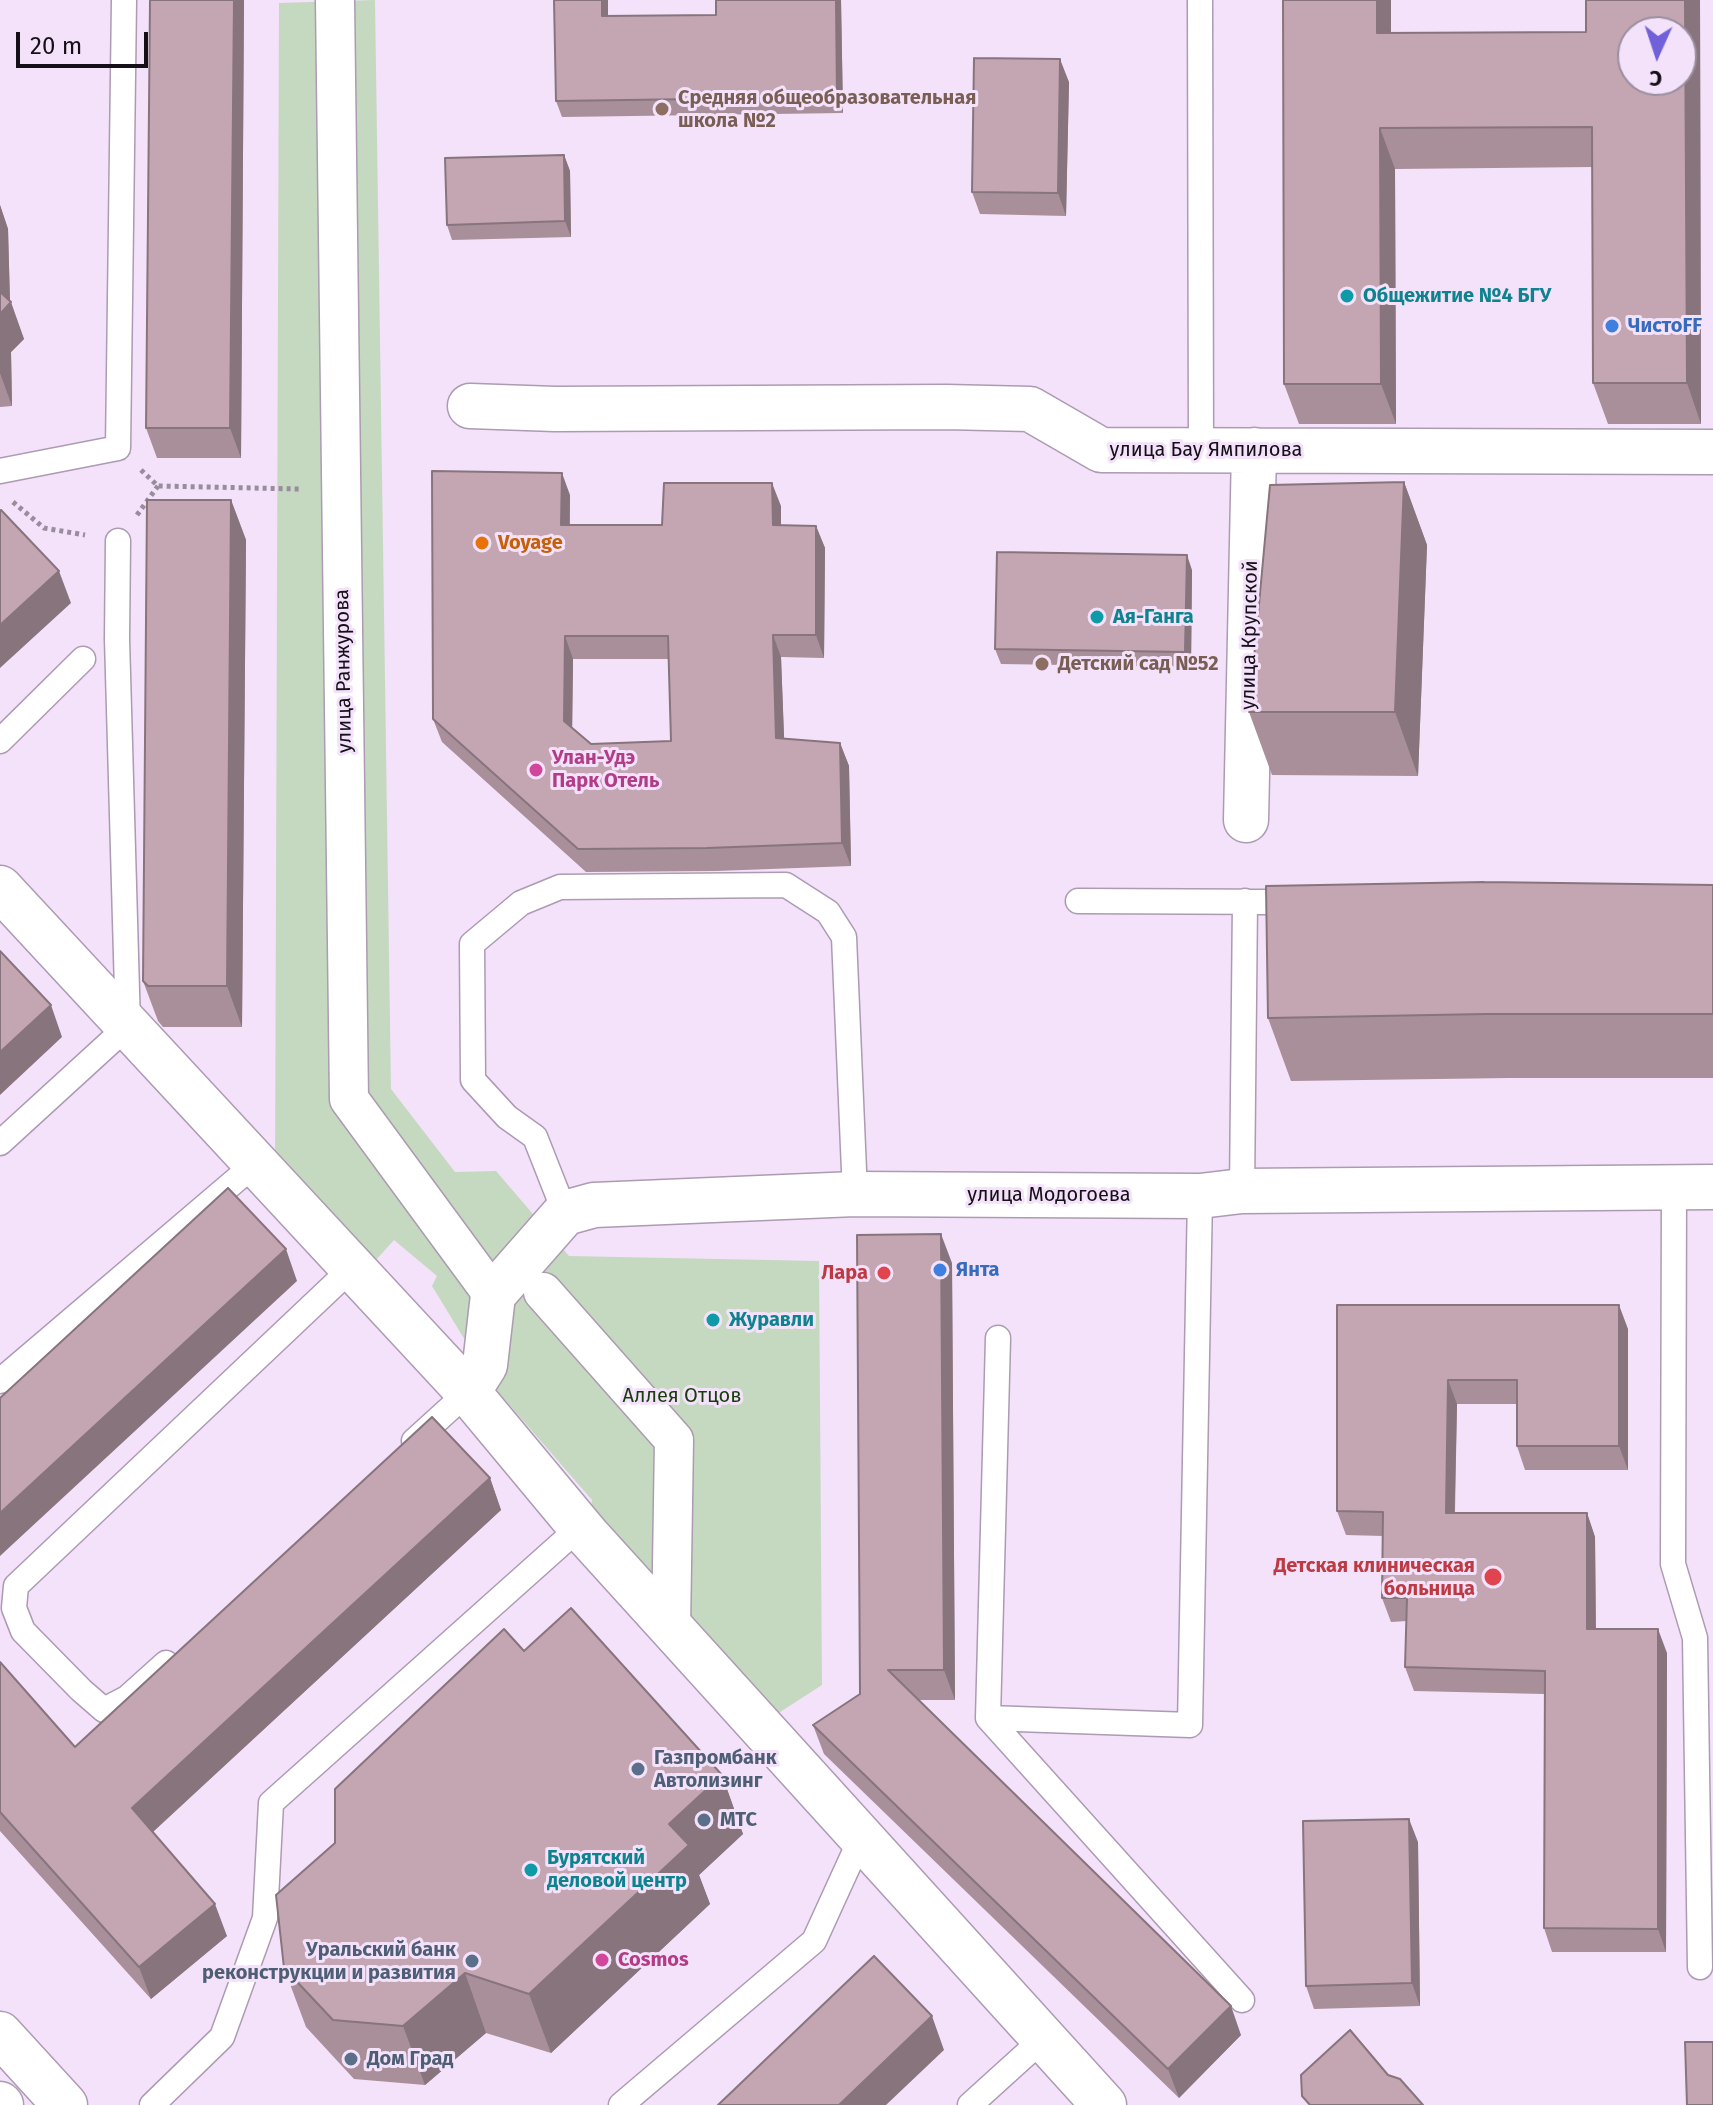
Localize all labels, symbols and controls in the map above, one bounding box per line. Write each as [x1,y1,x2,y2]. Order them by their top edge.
scale bar [20,16,152,66]
north arrow [1617,16,1697,96]
text: 20 m [30,32,82,60]
text: С [1649,65,1663,92]
place label: Средняя общеобразовательная школа №2 [678,86,976,133]
marker: Средняя общеобразовательная школа №2 [653,100,671,118]
place label: Общежитие №4 БГУ [1363,284,1551,308]
marker: Общежитие №4 БГУ [1338,287,1356,305]
place label: ЧистоFF [1628,314,1702,338]
marker: ЧистоFF [1603,317,1621,335]
street label: улица Бау Ямпилова [1110,438,1302,462]
place label: Voyage [498,531,563,555]
marker: Voyage [473,534,491,552]
street label: улица Крупской [1237,560,1263,710]
street label: улица Ранжурова [331,589,357,753]
place label: Ая-Ганга [1113,605,1194,629]
marker: Ая-Ганга [1088,608,1106,626]
place label: Детский сад №52 [1058,652,1219,676]
marker: Детский сад №52 [1033,655,1051,673]
place label: Улан-Удэ Парк Отель [552,746,659,793]
marker: Улан-Удэ Парк Отель [527,761,545,779]
street label: улица Модогоева [967,1183,1131,1207]
place label: Янта [956,1258,999,1282]
place label: Лара [821,1261,868,1285]
marker: Янта [931,1261,949,1279]
marker: Лара [875,1264,893,1282]
place label: Журавли [729,1308,814,1332]
marker: Журавли [704,1311,722,1329]
park label: Аллея Отцов [623,1384,741,1408]
place label: Детская клиническая больница [1274,1554,1475,1601]
marker: Детская клиническая больница [1482,1566,1504,1588]
place label: Газпромбанк Автолизинг [654,1746,777,1793]
marker: Газпромбанк Автолизинг [629,1760,647,1778]
place label: МТС [720,1808,757,1832]
marker: МТС [695,1811,713,1829]
place label: Бурятский деловой центр [547,1846,687,1893]
marker: Бурятский деловой центр [522,1861,540,1879]
place label: Уральский банк реконструкции и развития [202,1938,456,1985]
place label: Cosmos [618,1948,689,1972]
marker: Cosmos [593,1951,611,1969]
marker: Уральский банк реконструкции и развития [463,1952,481,1970]
place label: Дом Град [367,2047,453,2071]
marker: Дом Град [342,2050,360,2068]

